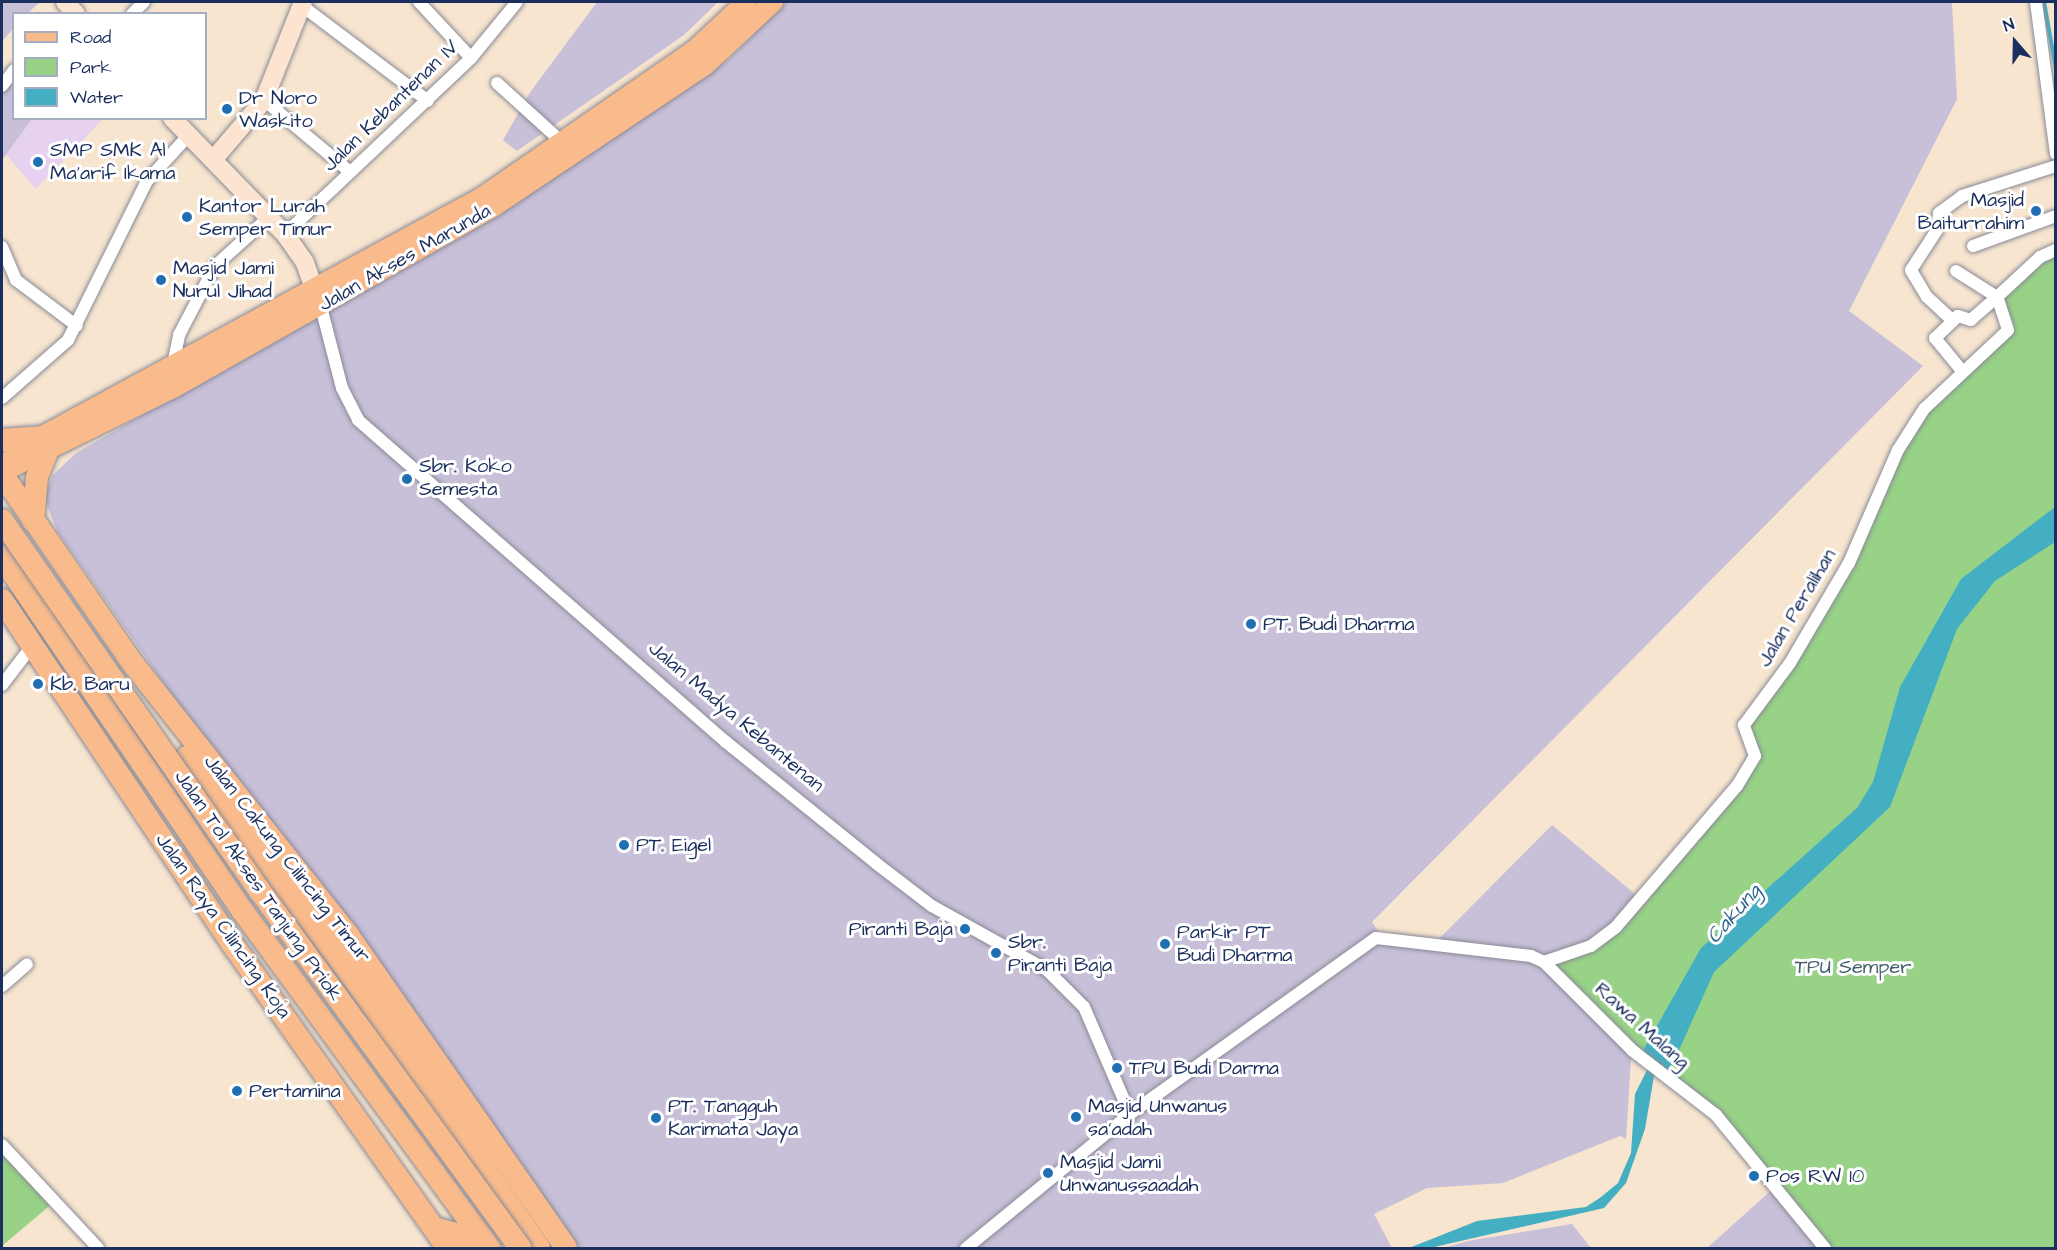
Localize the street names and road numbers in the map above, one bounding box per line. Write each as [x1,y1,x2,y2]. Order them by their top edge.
street label: Jalan Kebantenan IV [318,35,464,177]
street label: Jalan Akses Marunda [315,199,495,317]
street label: Jalan Peralihan [1752,545,1842,671]
street label: Jalan Madya Kebantenan [643,637,829,797]
street label: Jalan Cakung Cilincing Timur [198,750,376,968]
street label: Jalan Tol Akses Tanjung Priok [169,766,347,1006]
street label: Jalan Raya Cilincing Koja [150,829,296,1023]
street label: Rawa Malang [1590,977,1694,1075]

